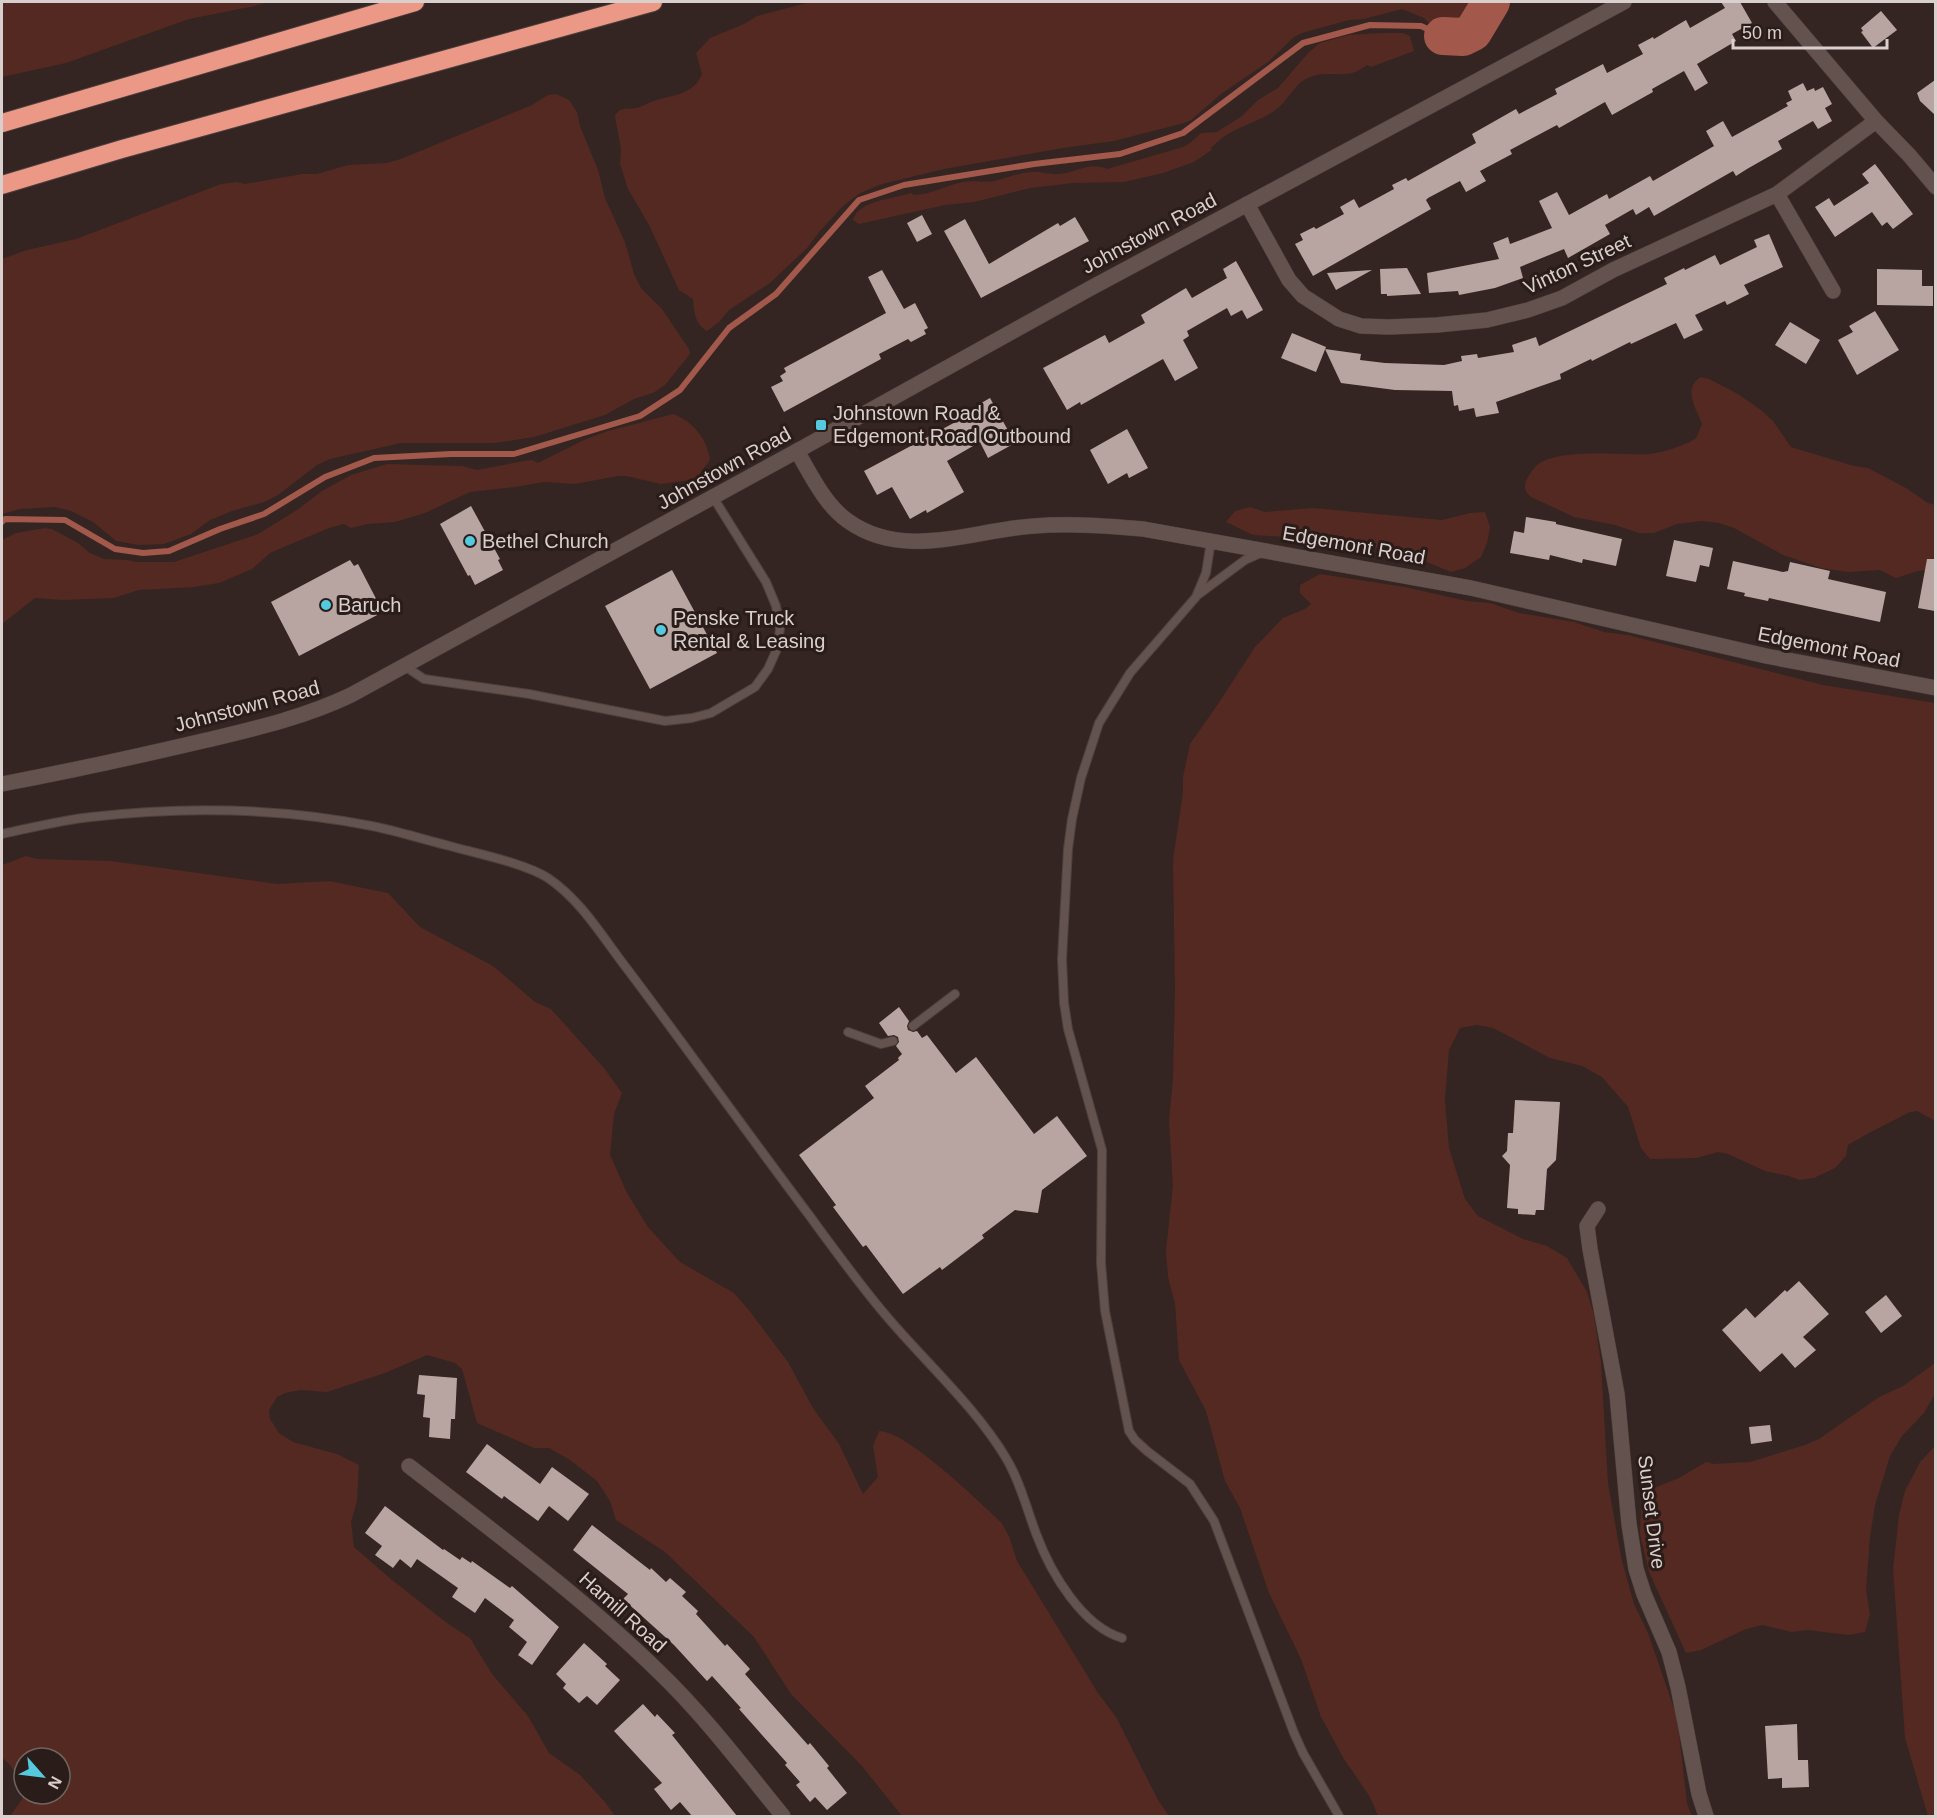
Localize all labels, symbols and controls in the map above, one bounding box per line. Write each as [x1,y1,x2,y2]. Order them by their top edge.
scale bar [1733,12,1888,50]
text: 50 m [1742,23,1782,43]
street label: Johnstown Road [1078,188,1220,278]
street label: Vinton Street [1520,229,1634,298]
place label: Johnstown Road & Edgemont Road Outbound [833,402,1071,447]
marker: Johnstown Road & Edgemont Road Outbound [814,418,828,432]
street label: Johnstown Road [654,422,794,514]
street label: Edgemont Road [1281,522,1427,568]
place label: Bethel Church [482,530,609,552]
marker: Bethel Church [463,534,477,548]
place label: Baruch [338,594,401,616]
marker: Baruch [319,598,333,612]
place label: Penske Truck Rental & Leasing [673,607,825,652]
street label: Edgemont Road [1756,622,1902,672]
marker: Penske Truck Rental & Leasing [654,623,668,637]
street label: Johnstown Road [172,676,322,736]
street label: Sunset Drive [1634,1454,1670,1570]
street label: Hamill Road [575,1567,671,1657]
north arrow [12,1746,72,1806]
text: N [45,1774,65,1792]

